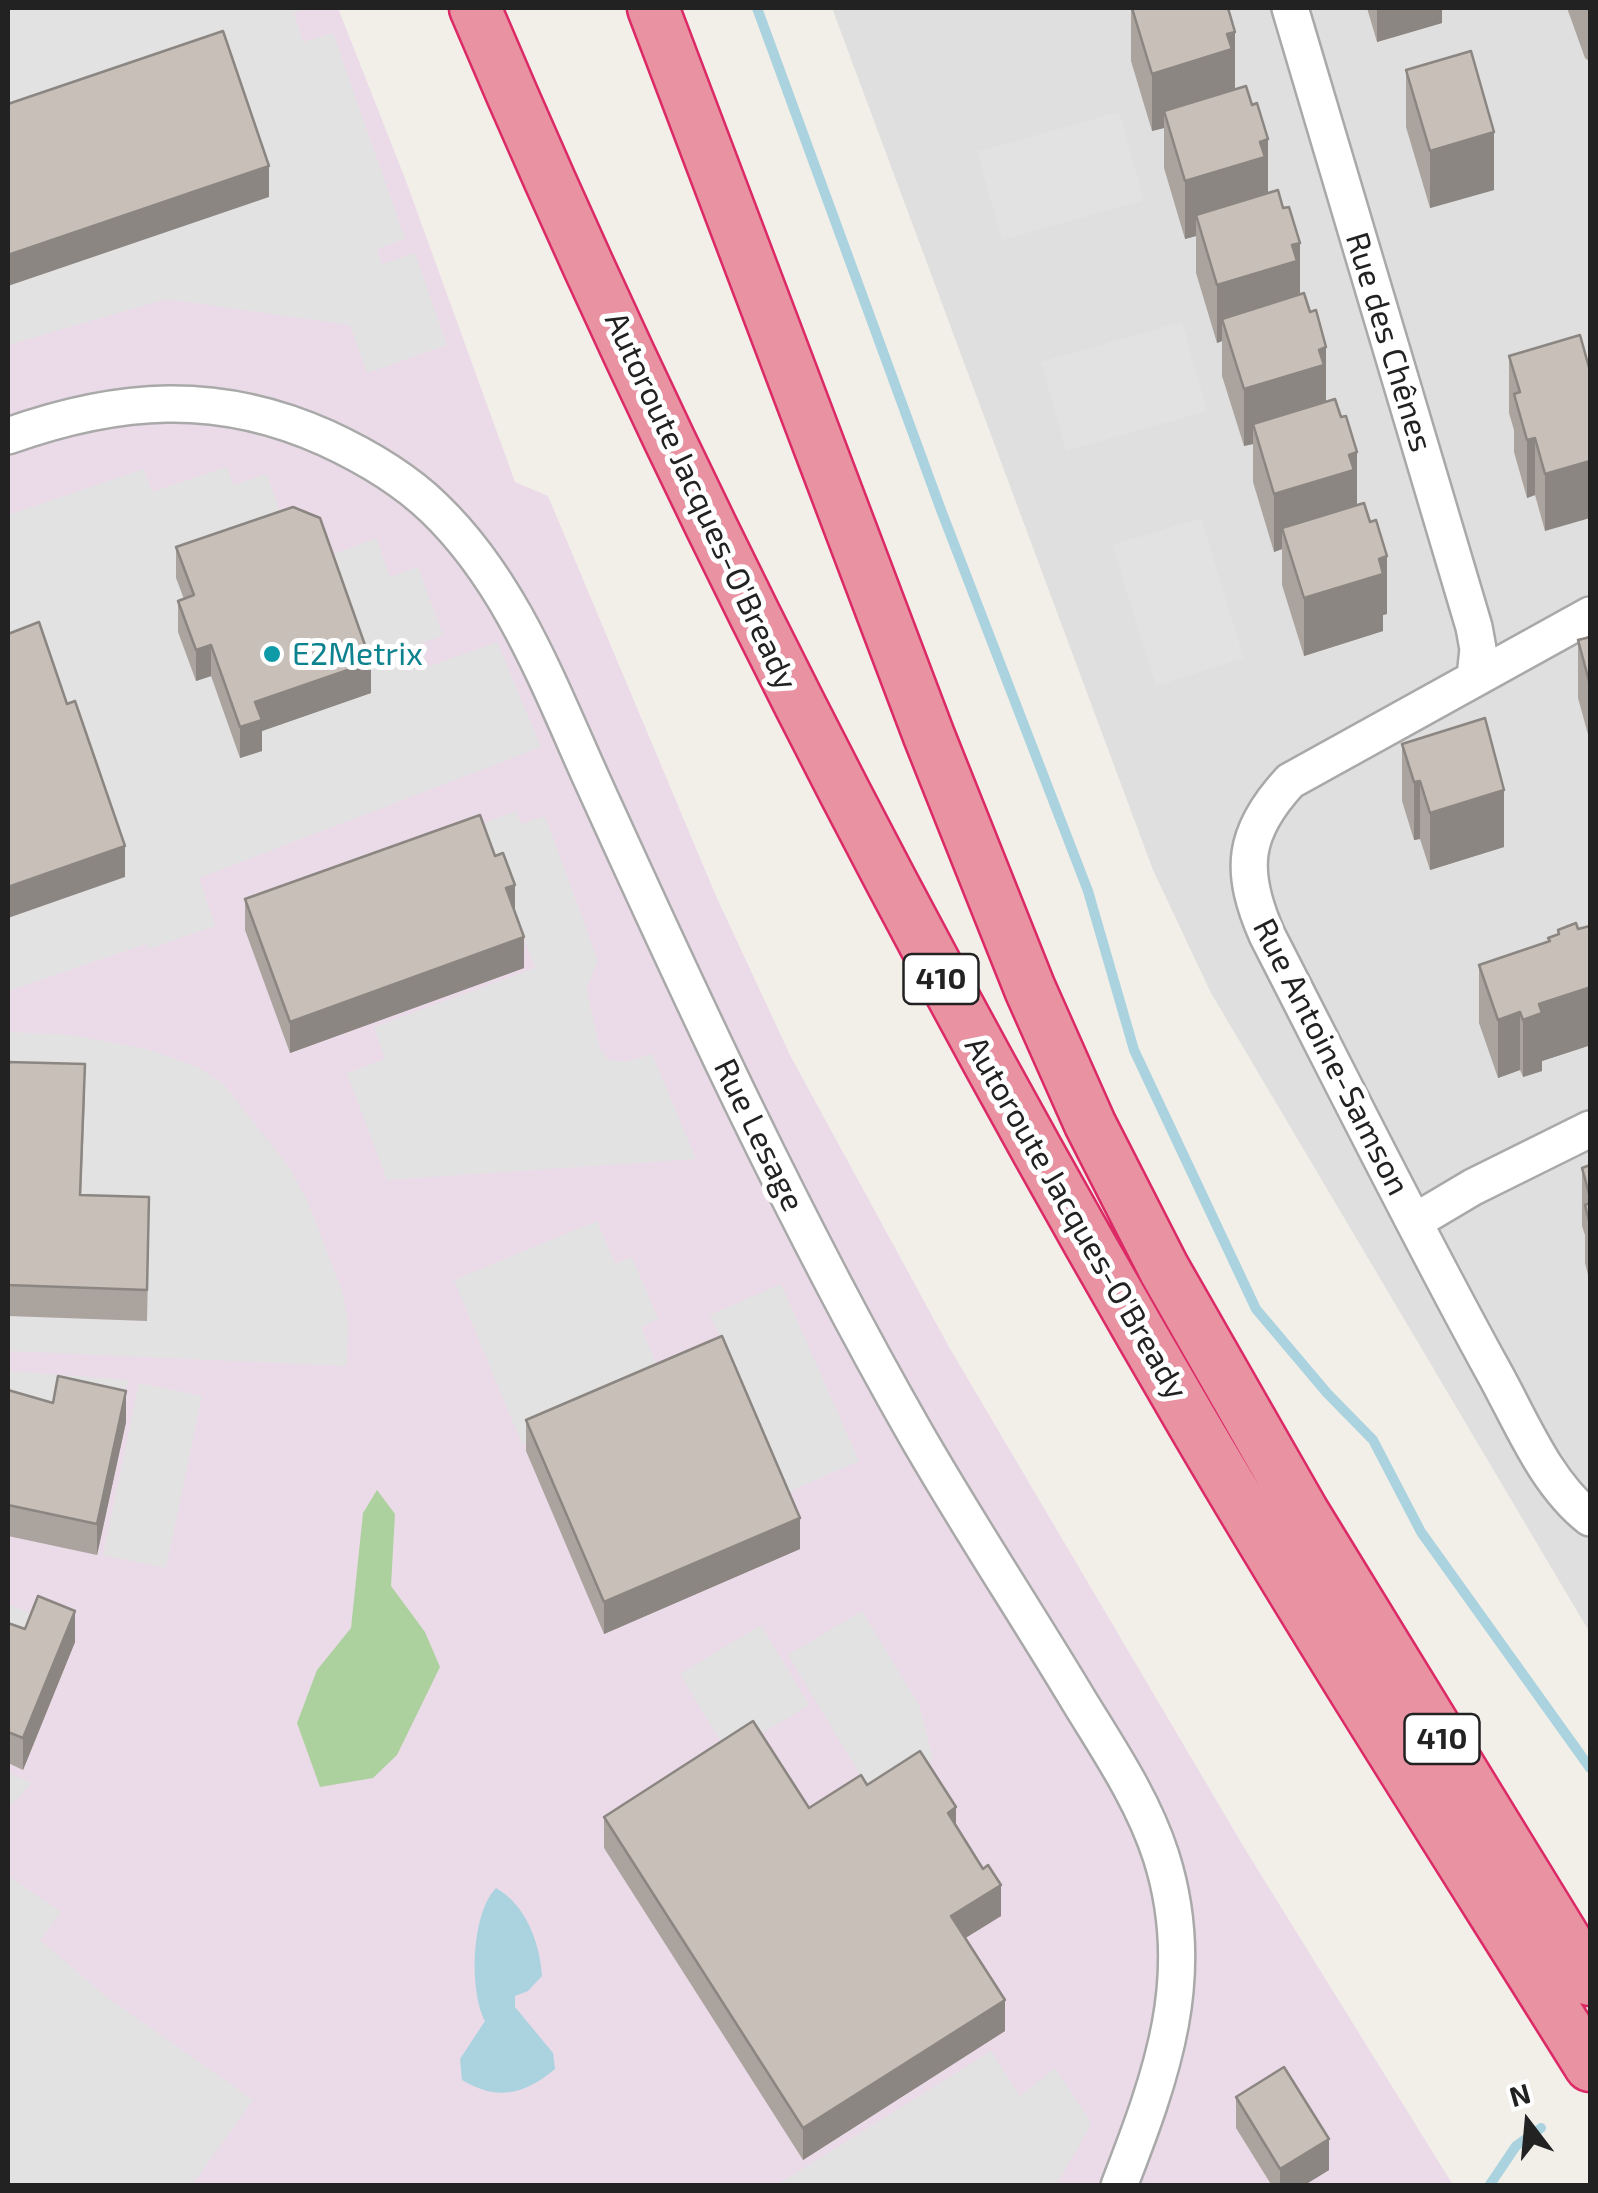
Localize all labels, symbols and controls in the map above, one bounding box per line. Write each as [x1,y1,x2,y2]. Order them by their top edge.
street label: Rue des Chênes [1337,228,1441,456]
street label: Autoroute Jacques-O'Bready [596,306,806,696]
place label: E2Metrix [292,635,423,673]
marker: E2Metrix [261,643,283,665]
street label: Rue Antoine-Samson [1245,912,1417,1202]
road number: 410 [904,954,978,1004]
street label: Autoroute Jacques-O'Bready [956,1030,1196,1406]
street label: Rue Lesage [706,1053,812,1217]
road number: 410 [1404,1714,1480,1764]
north arrow [1478,2073,1578,2173]
text: N [1505,2075,1534,2113]

